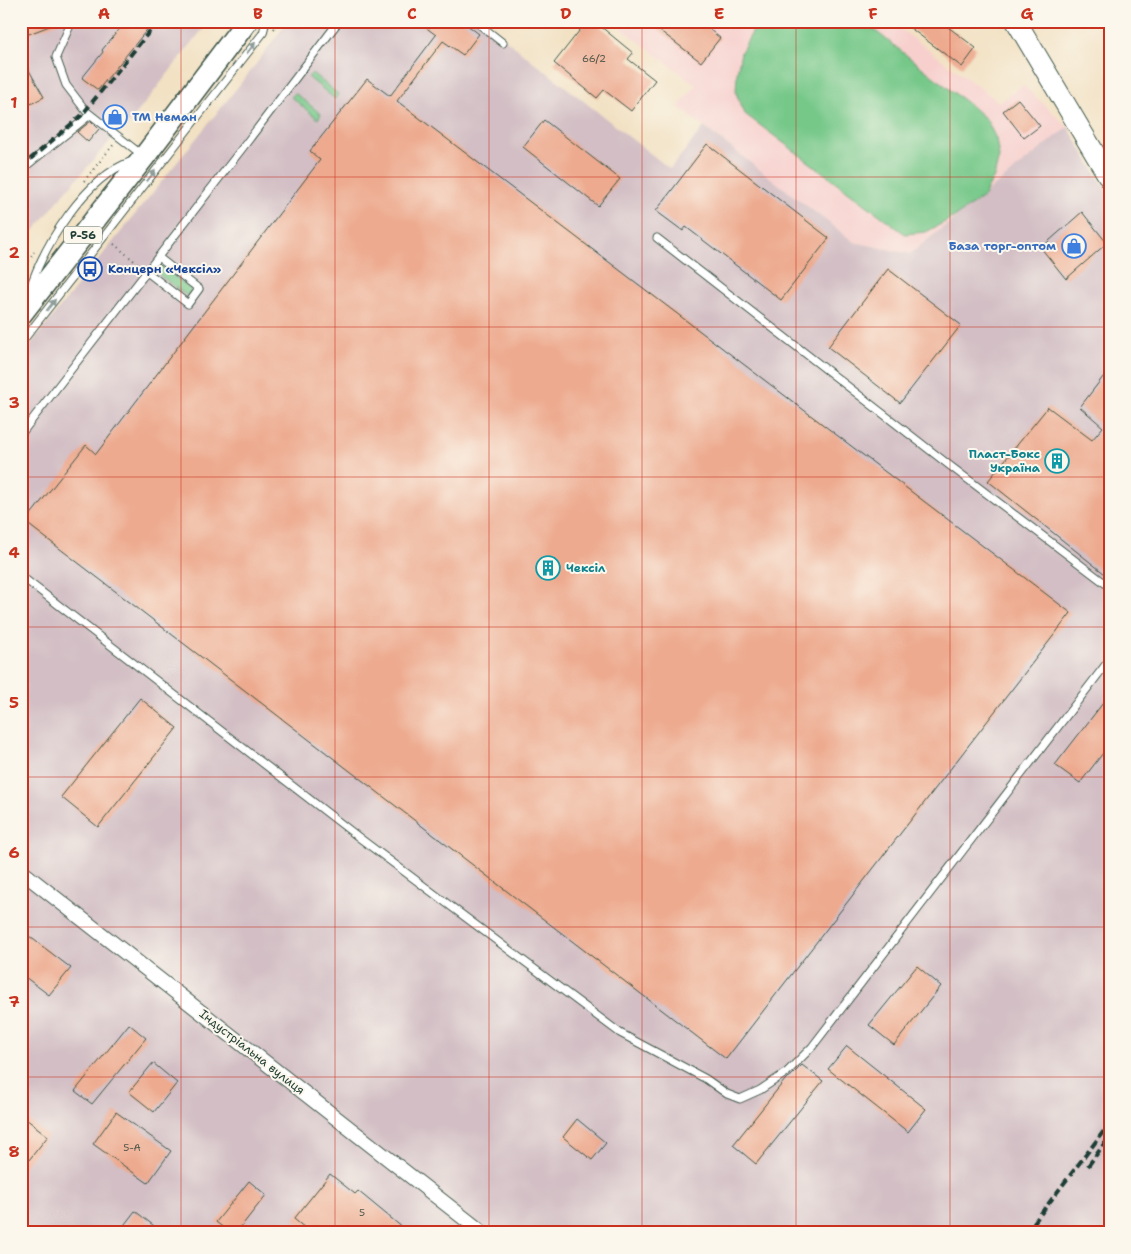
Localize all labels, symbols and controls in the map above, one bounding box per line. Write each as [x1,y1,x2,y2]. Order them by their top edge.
text: A [98,3,110,24]
text: B [253,3,263,24]
text: C [407,3,417,24]
text: D [560,3,572,24]
text: E [714,3,724,24]
text: F [868,3,878,24]
text: G [1021,3,1034,24]
one-way arrow [246,42,257,55]
house number: 66/2 [582,52,606,65]
text: 1 [10,92,18,113]
shop icon: ТМ Неман [102,104,128,130]
place label: ТМ Неман [132,109,197,125]
one-way arrow [146,170,157,183]
road number: Р-56 [64,226,102,244]
shop icon: База торг-оптом [1061,233,1087,259]
place label: База торг-оптом [948,238,1056,254]
text: 2 [8,242,20,263]
bus stop icon: Концерн «Чексіл» [77,256,103,282]
place label: Концерн «Чексіл» [108,261,221,277]
one-way arrow [46,298,57,311]
text: 3 [8,392,20,413]
place label: Пласт-Бокс Україна [969,446,1041,476]
building icon: Пласт-Бокс Україна [1044,448,1070,474]
text: 4 [8,542,20,563]
building icon: Чексіл [535,555,561,581]
place label: Чексіл [566,560,606,576]
text: 5 [9,692,19,713]
text: 6 [8,842,20,863]
text: 7 [8,991,20,1012]
street label: Індустріальна вулиця [196,1006,308,1098]
text: 8 [8,1141,20,1162]
house number: 5-А [123,1141,141,1154]
house number: 5 [359,1206,365,1219]

